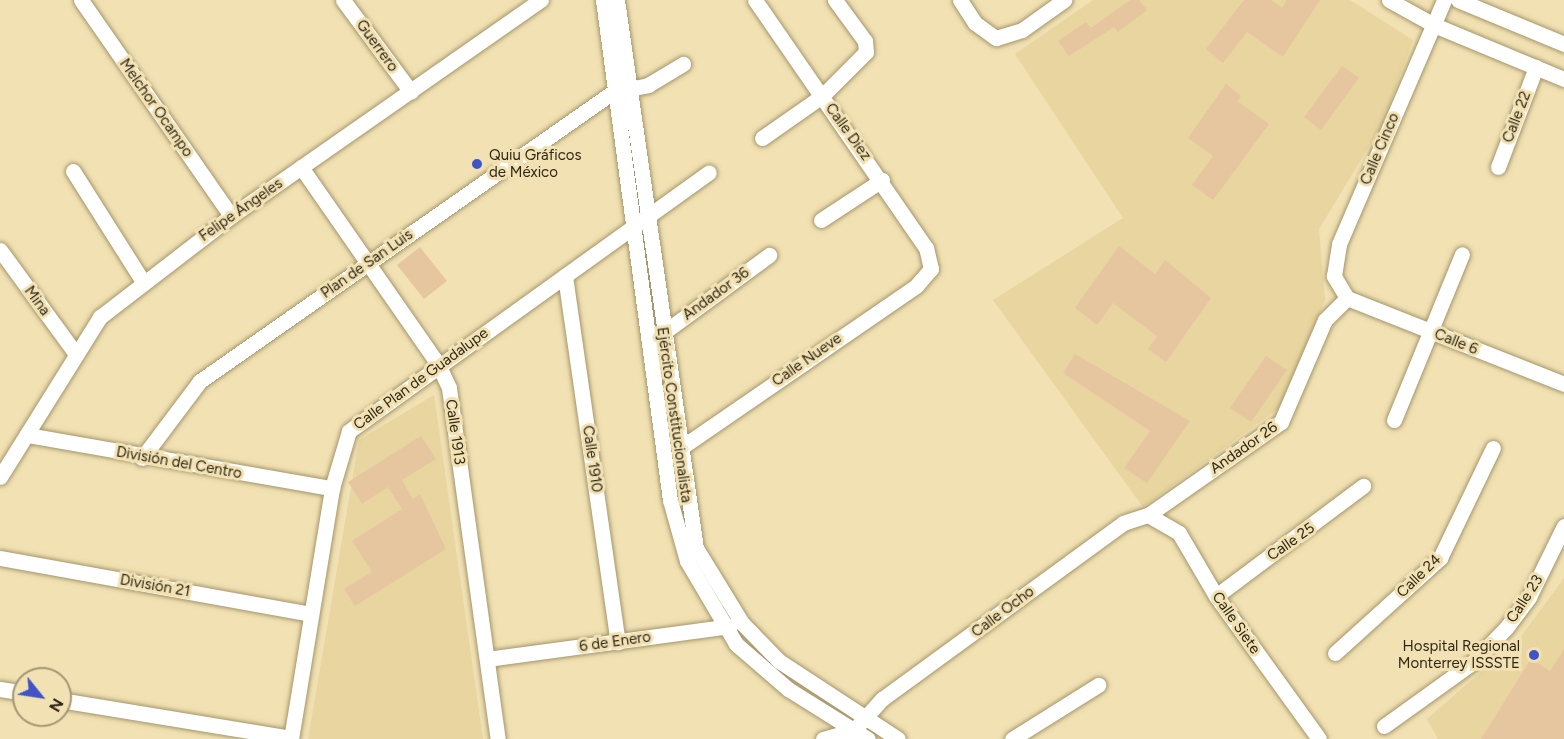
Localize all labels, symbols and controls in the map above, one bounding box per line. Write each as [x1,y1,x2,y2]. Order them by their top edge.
street label: Guerrero [352,16,402,76]
street label: Melchor Ocampo [115,55,197,161]
street label: Calle 22 [1499,89,1535,145]
street label: Calle Diez [821,100,875,164]
street label: Calle Cinco [1357,110,1403,188]
place label: Quiu Gráficos de México [489,146,582,181]
marker: Quiu Gráficos de México [470,157,484,171]
street label: Felipe Ángeles [196,175,286,245]
street label: Plan de San Luis [318,226,416,302]
street label: Andador 36 [679,264,753,324]
street label: Mina [20,283,54,319]
street label: Calle Plan de Guadalupe [350,324,492,434]
street label: Calle 6 [1432,325,1480,359]
street label: Ejército Constitucionalista [653,326,695,504]
street label: Calle Nueve [769,329,845,391]
street label: Calle 1913 [441,398,469,466]
street label: Andador 26 [1207,418,1281,478]
street label: Calle 1910 [578,424,606,494]
street label: División del Centro [115,443,243,483]
street label: Calle 25 [1264,519,1318,565]
street label: Calle 24 [1393,551,1445,601]
street label: División 21 [119,571,191,601]
street label: Calle 23 [1503,572,1547,626]
street label: Calle Ocho [968,583,1038,641]
street label: Calle Siete [1208,588,1264,658]
street label: 6 de Enero [578,628,652,656]
place label: Hospital Regional Monterrey ISSSTE [1398,637,1520,672]
marker: Hospital Regional Monterrey ISSSTE [1525,646,1543,664]
north arrow [12,667,72,727]
text: N [45,695,68,715]

